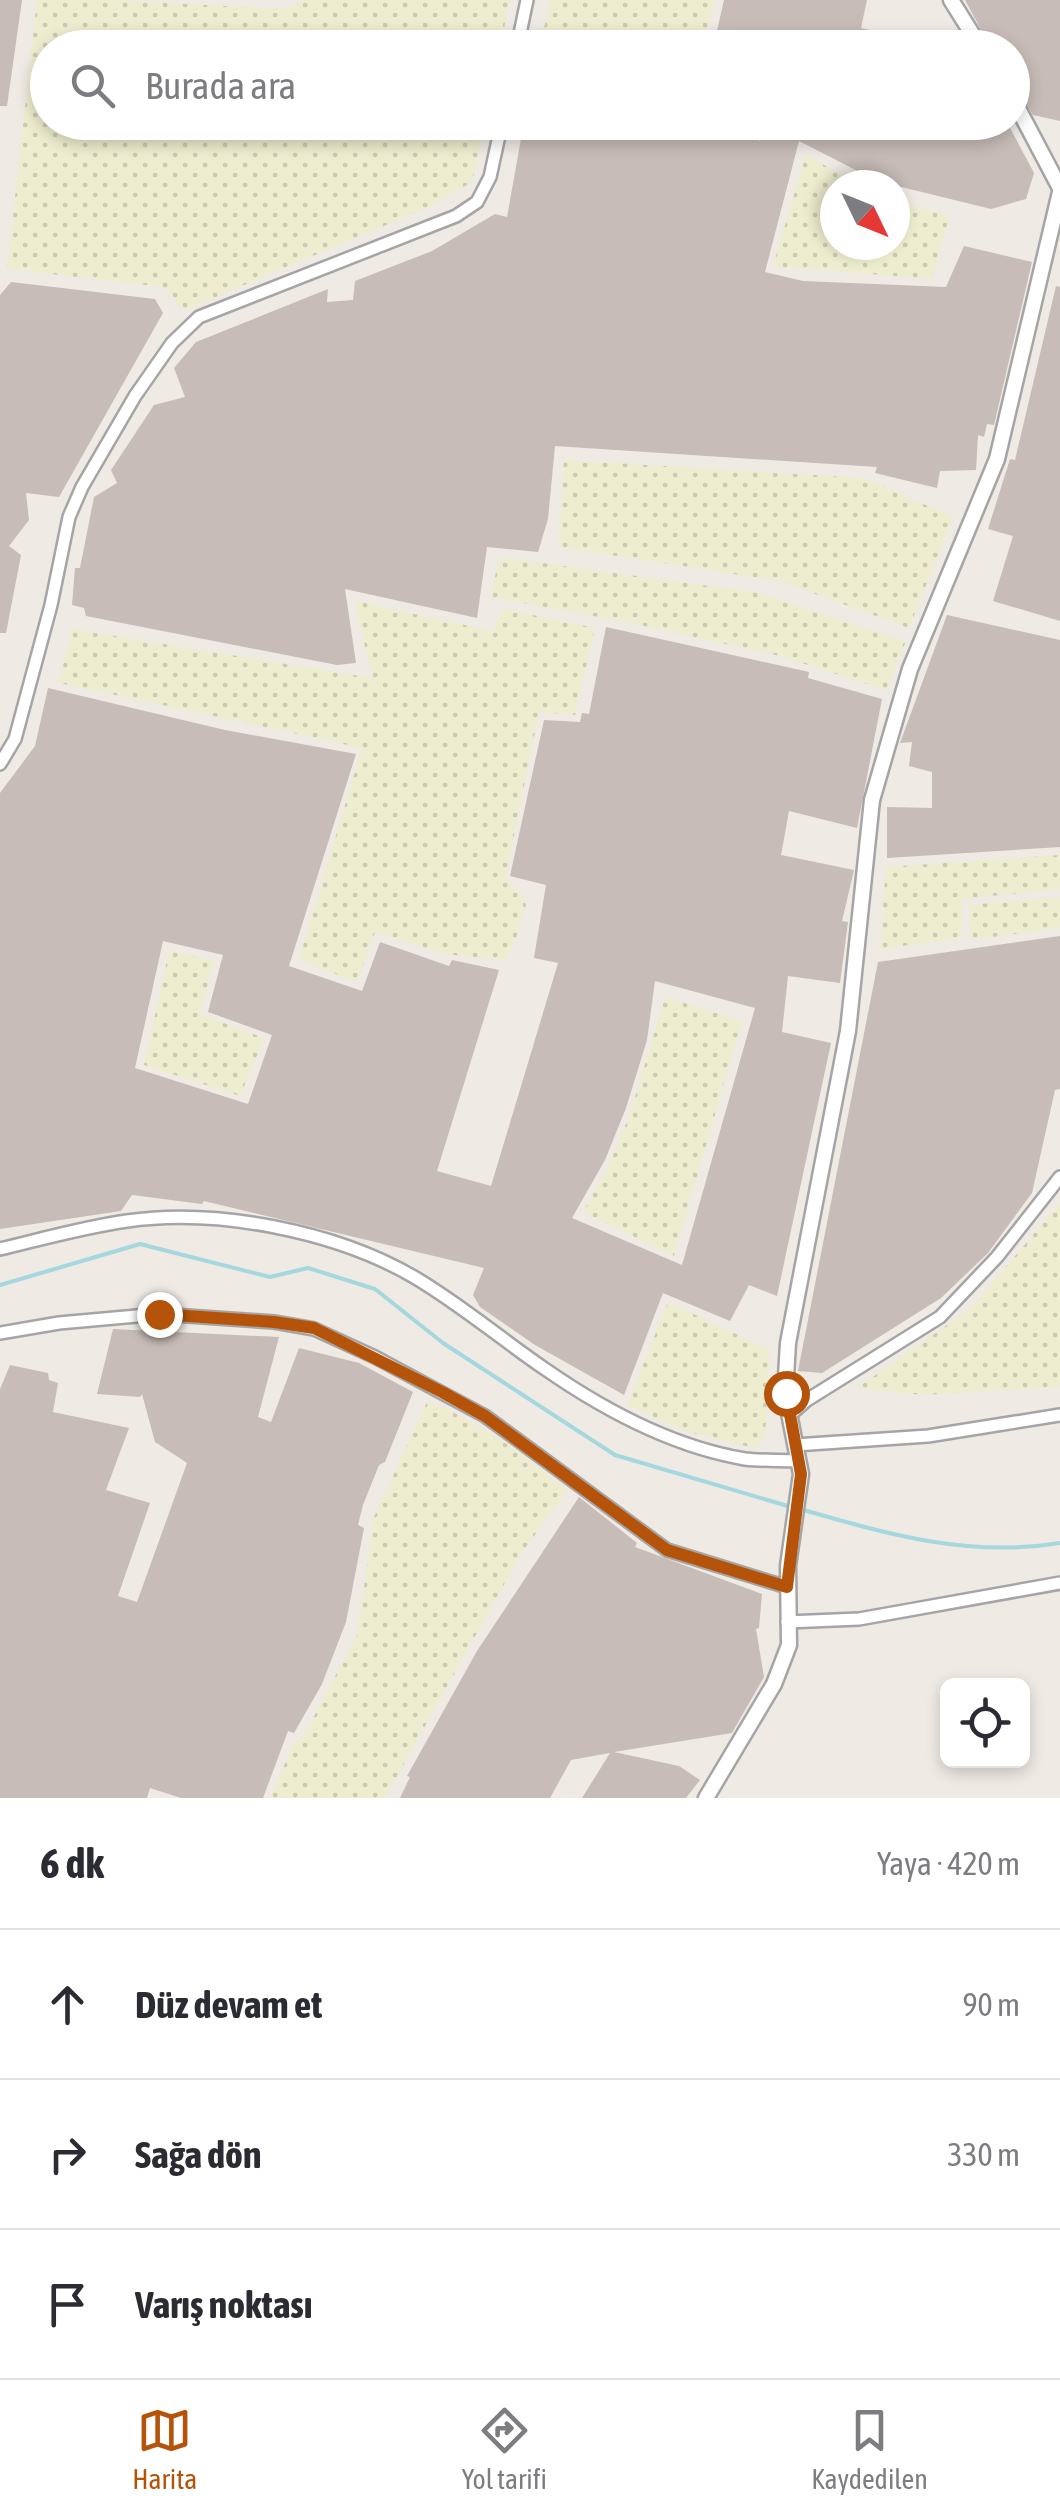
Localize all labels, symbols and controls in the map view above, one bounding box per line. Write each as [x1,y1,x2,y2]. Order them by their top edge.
search box [30,30,1030,140]
icon: search [65,58,120,113]
text: Burada ara [145,64,296,107]
north arrow [820,170,910,260]
route end [137,1292,183,1338]
route start [764,1371,810,1417]
map controls [940,1678,1030,1768]
button: locate [940,1678,1030,1768]
text: 6 dk [40,1839,104,1887]
text: Yaya · 420 m [877,1845,1020,1882]
icon: ahead [40,1977,95,2032]
text: Düz devam et [135,1983,322,2026]
text: 90 m [962,1986,1020,2023]
icon: right [40,2127,95,2182]
text: Sağa dön [135,2133,261,2176]
text: 330 m [947,2136,1020,2173]
icon: arrive [40,2277,95,2332]
text: Varış noktası [135,2283,313,2326]
tab: Harita [132,2403,197,2495]
tab: Yol tarifi [462,2403,547,2495]
tab: Kaydedilen [811,2403,928,2495]

